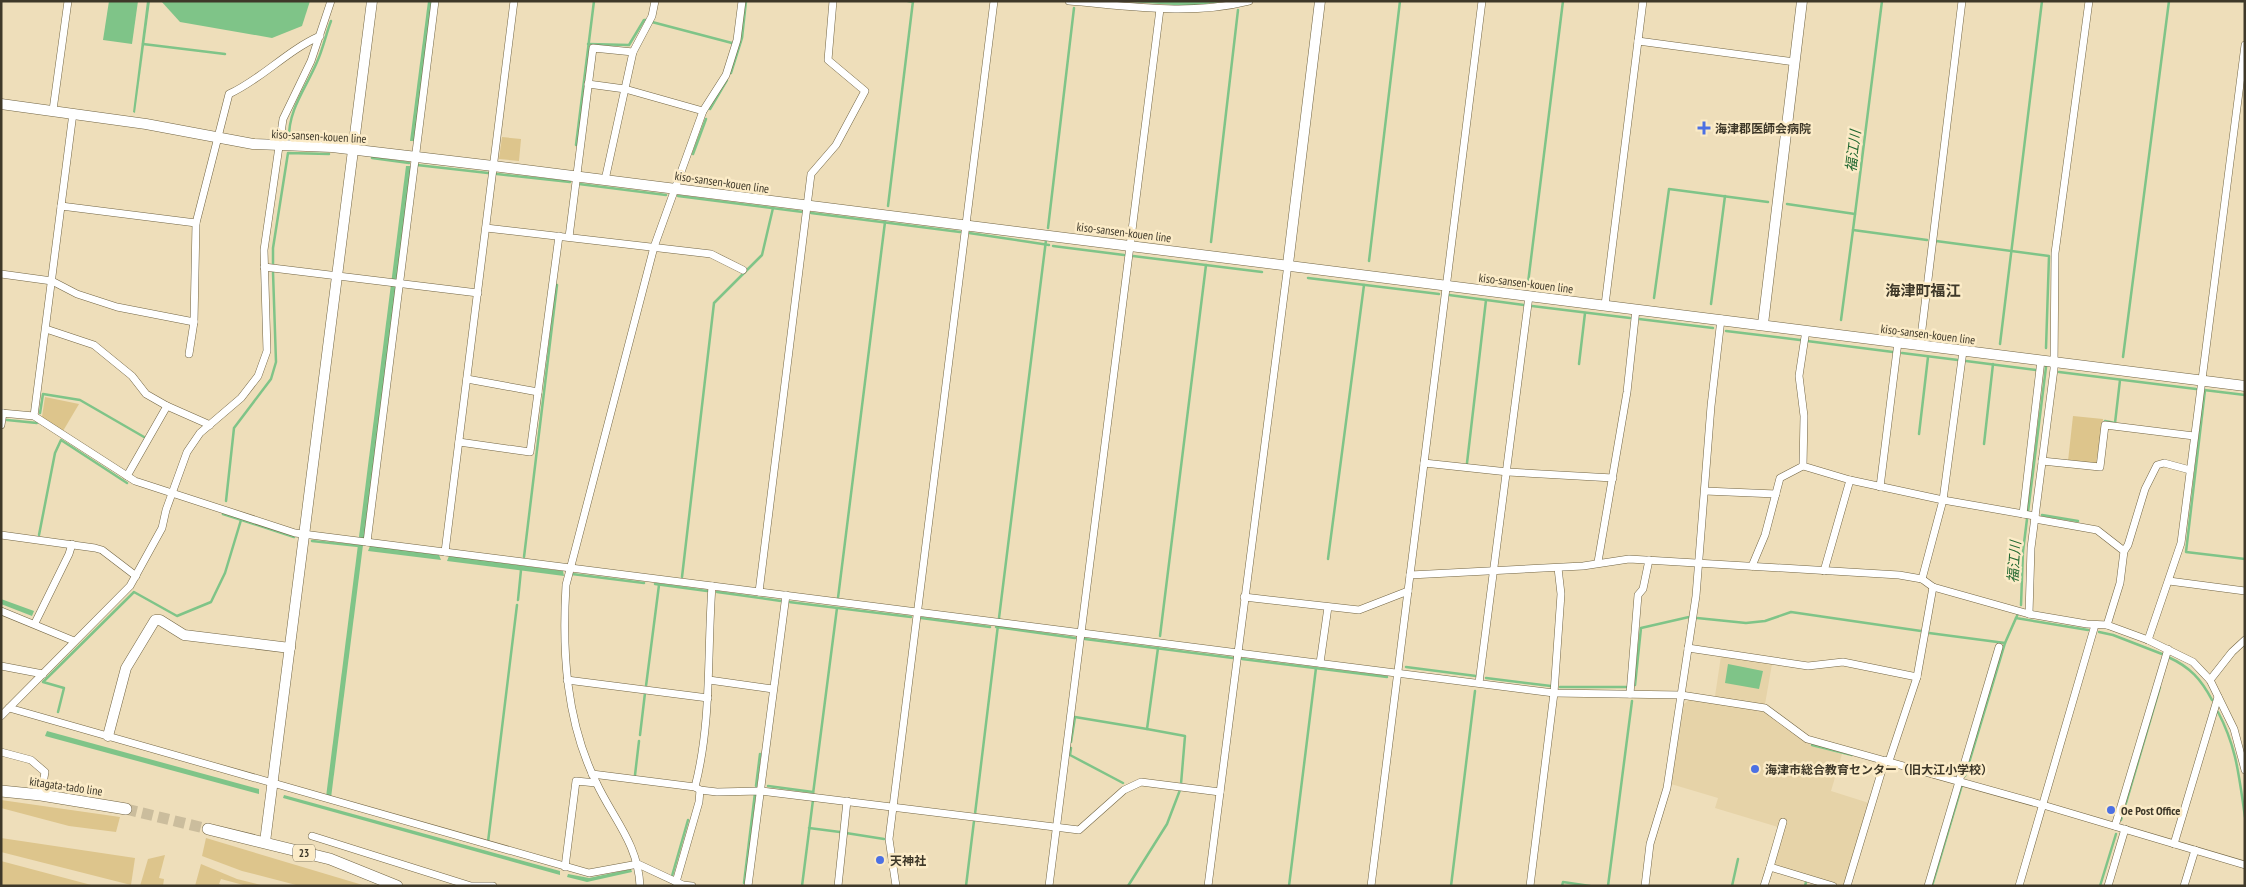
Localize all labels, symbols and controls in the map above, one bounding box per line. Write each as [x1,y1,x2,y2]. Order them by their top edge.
marker: 海津郡医師会病院 [1697,121,1711,135]
place label: 海津郡医師会病院 [1715,121,1811,136]
street label: kiso-sansen-kouen line [271,126,367,146]
water label: 福江川 [1842,127,1865,173]
street label: kiso-sansen-kouen line [674,168,770,196]
street label: kiso-sansen-kouen line [1076,219,1172,245]
street label: kiso-sansen-kouen line [1478,270,1574,296]
district label: 海津町福江 [1885,281,1961,300]
street label: kiso-sansen-kouen line [1880,321,1976,347]
water label: 福江川 [2004,538,2025,584]
place label: 海津市総合教育センター（旧大江小学校） [1765,762,1993,777]
marker: 海津市総合教育センター（旧大江小学校） [1749,763,1761,775]
street label: kitagata-tado line [29,773,104,799]
place label: Oe Post Office [2121,803,2181,818]
marker: Oe Post Office [2105,804,2117,816]
road number: 23 [293,844,315,861]
place label: 天神社 [890,853,926,868]
marker: 天神社 [874,854,886,866]

